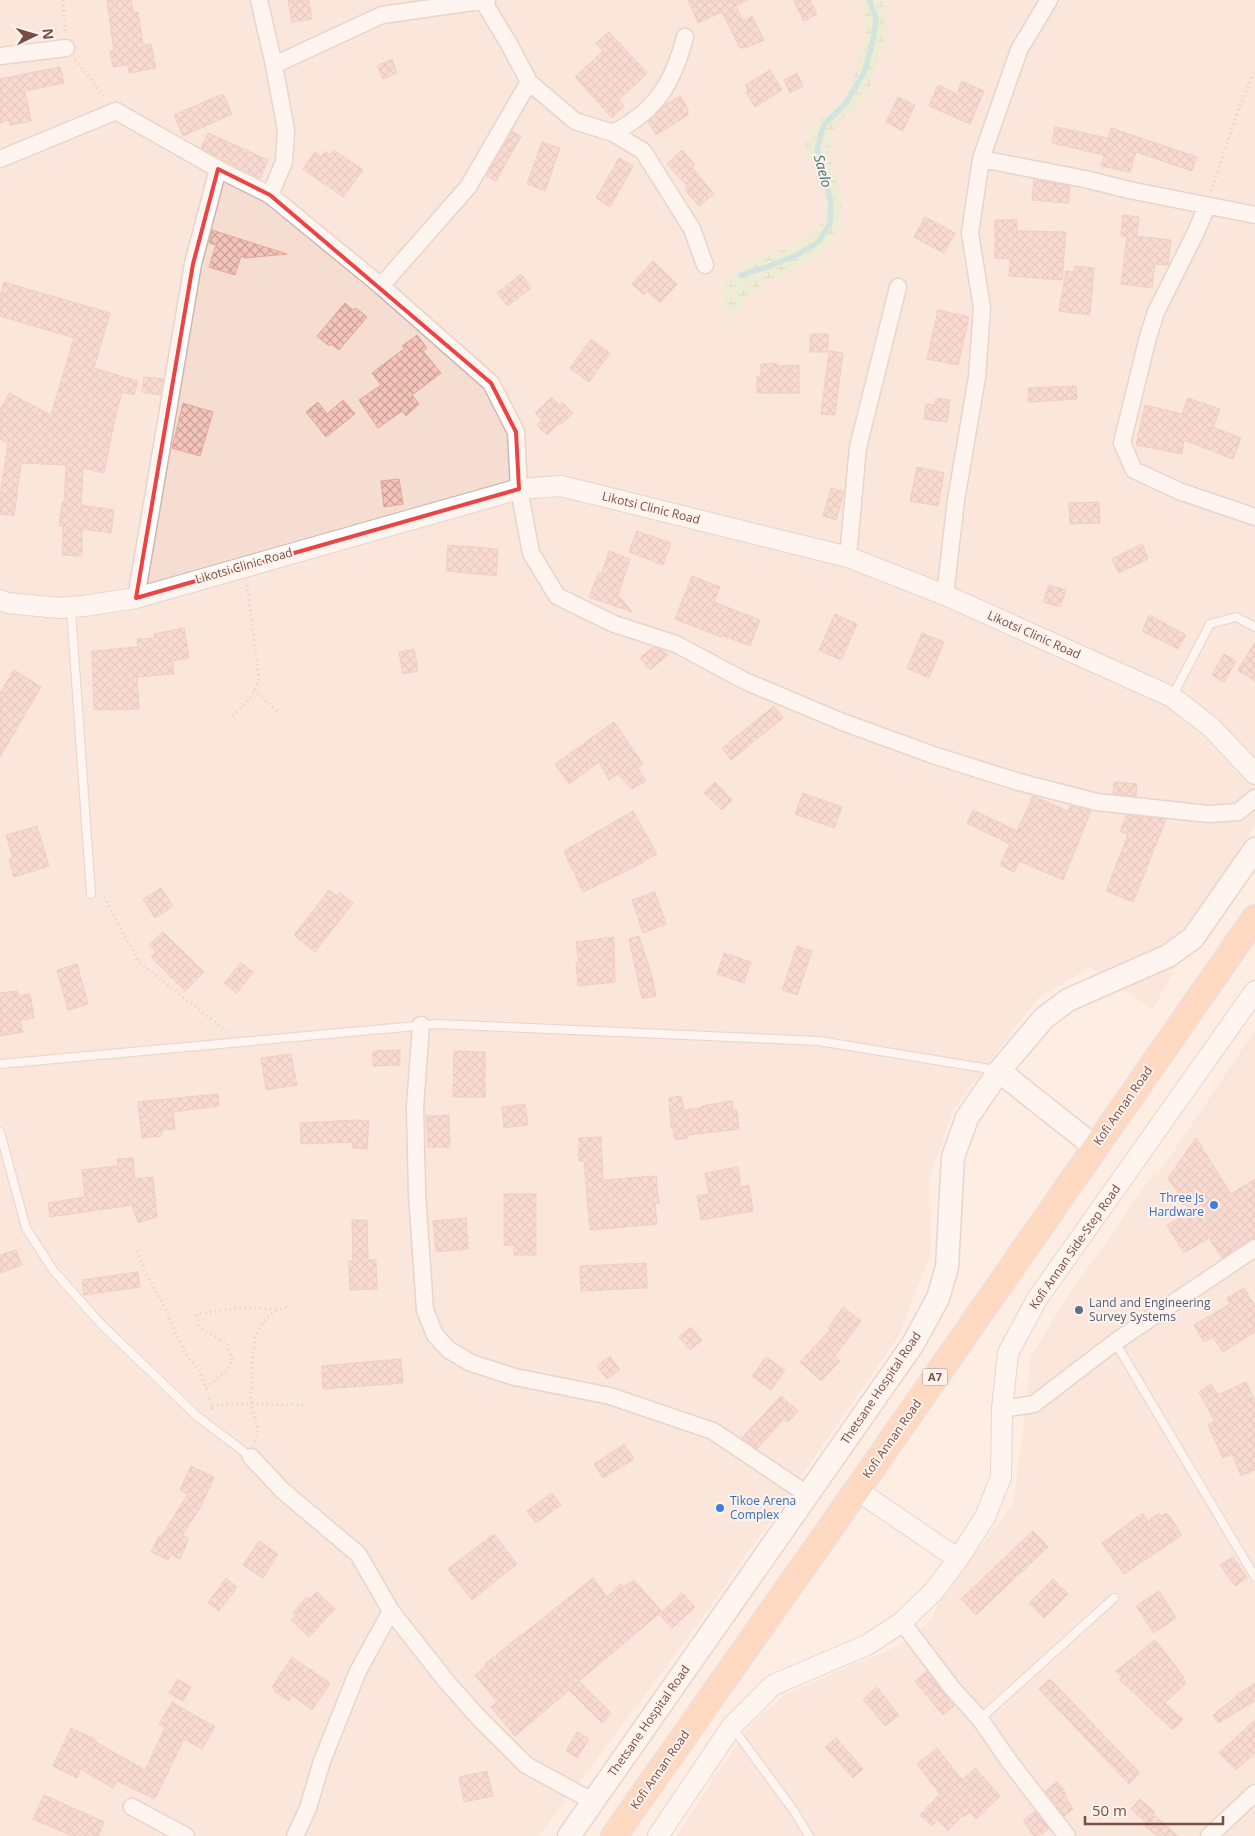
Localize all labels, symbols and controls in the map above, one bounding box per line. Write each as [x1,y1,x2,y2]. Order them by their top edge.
north arrow [10,10,60,60]
text: N [38,27,58,40]
water label: Saelo [810,152,837,190]
street label: Likotsi Clinic Road [600,487,702,528]
street label: Likotsi Clinic Road [193,544,294,588]
street label: Likotsi Clinic Road [985,606,1084,663]
street label: Kofi Annan Road [1089,1063,1156,1149]
street label: Kofi Annan Side-Step Road [1025,1181,1124,1312]
place label: Three Js Hardware [1149,1189,1204,1220]
marker: Three Js Hardware [1208,1199,1220,1211]
place label: Land and Engineering Survey Systems [1089,1294,1211,1325]
marker: Land and Engineering Survey Systems [1073,1304,1085,1316]
street label: Thetsane Hospital Road [837,1328,925,1447]
road number: A7 [922,1368,948,1385]
street label: Kofi Annan Road [858,1396,925,1482]
place label: Tikoe Arena Complex [730,1492,796,1523]
marker: Tikoe Arena Complex [714,1502,726,1514]
street label: Thetsane Hospital Road [604,1662,694,1780]
street label: Kofi Annan Road [626,1727,693,1813]
scale bar [1085,1794,1222,1826]
text: 50 m [1092,1800,1127,1820]

